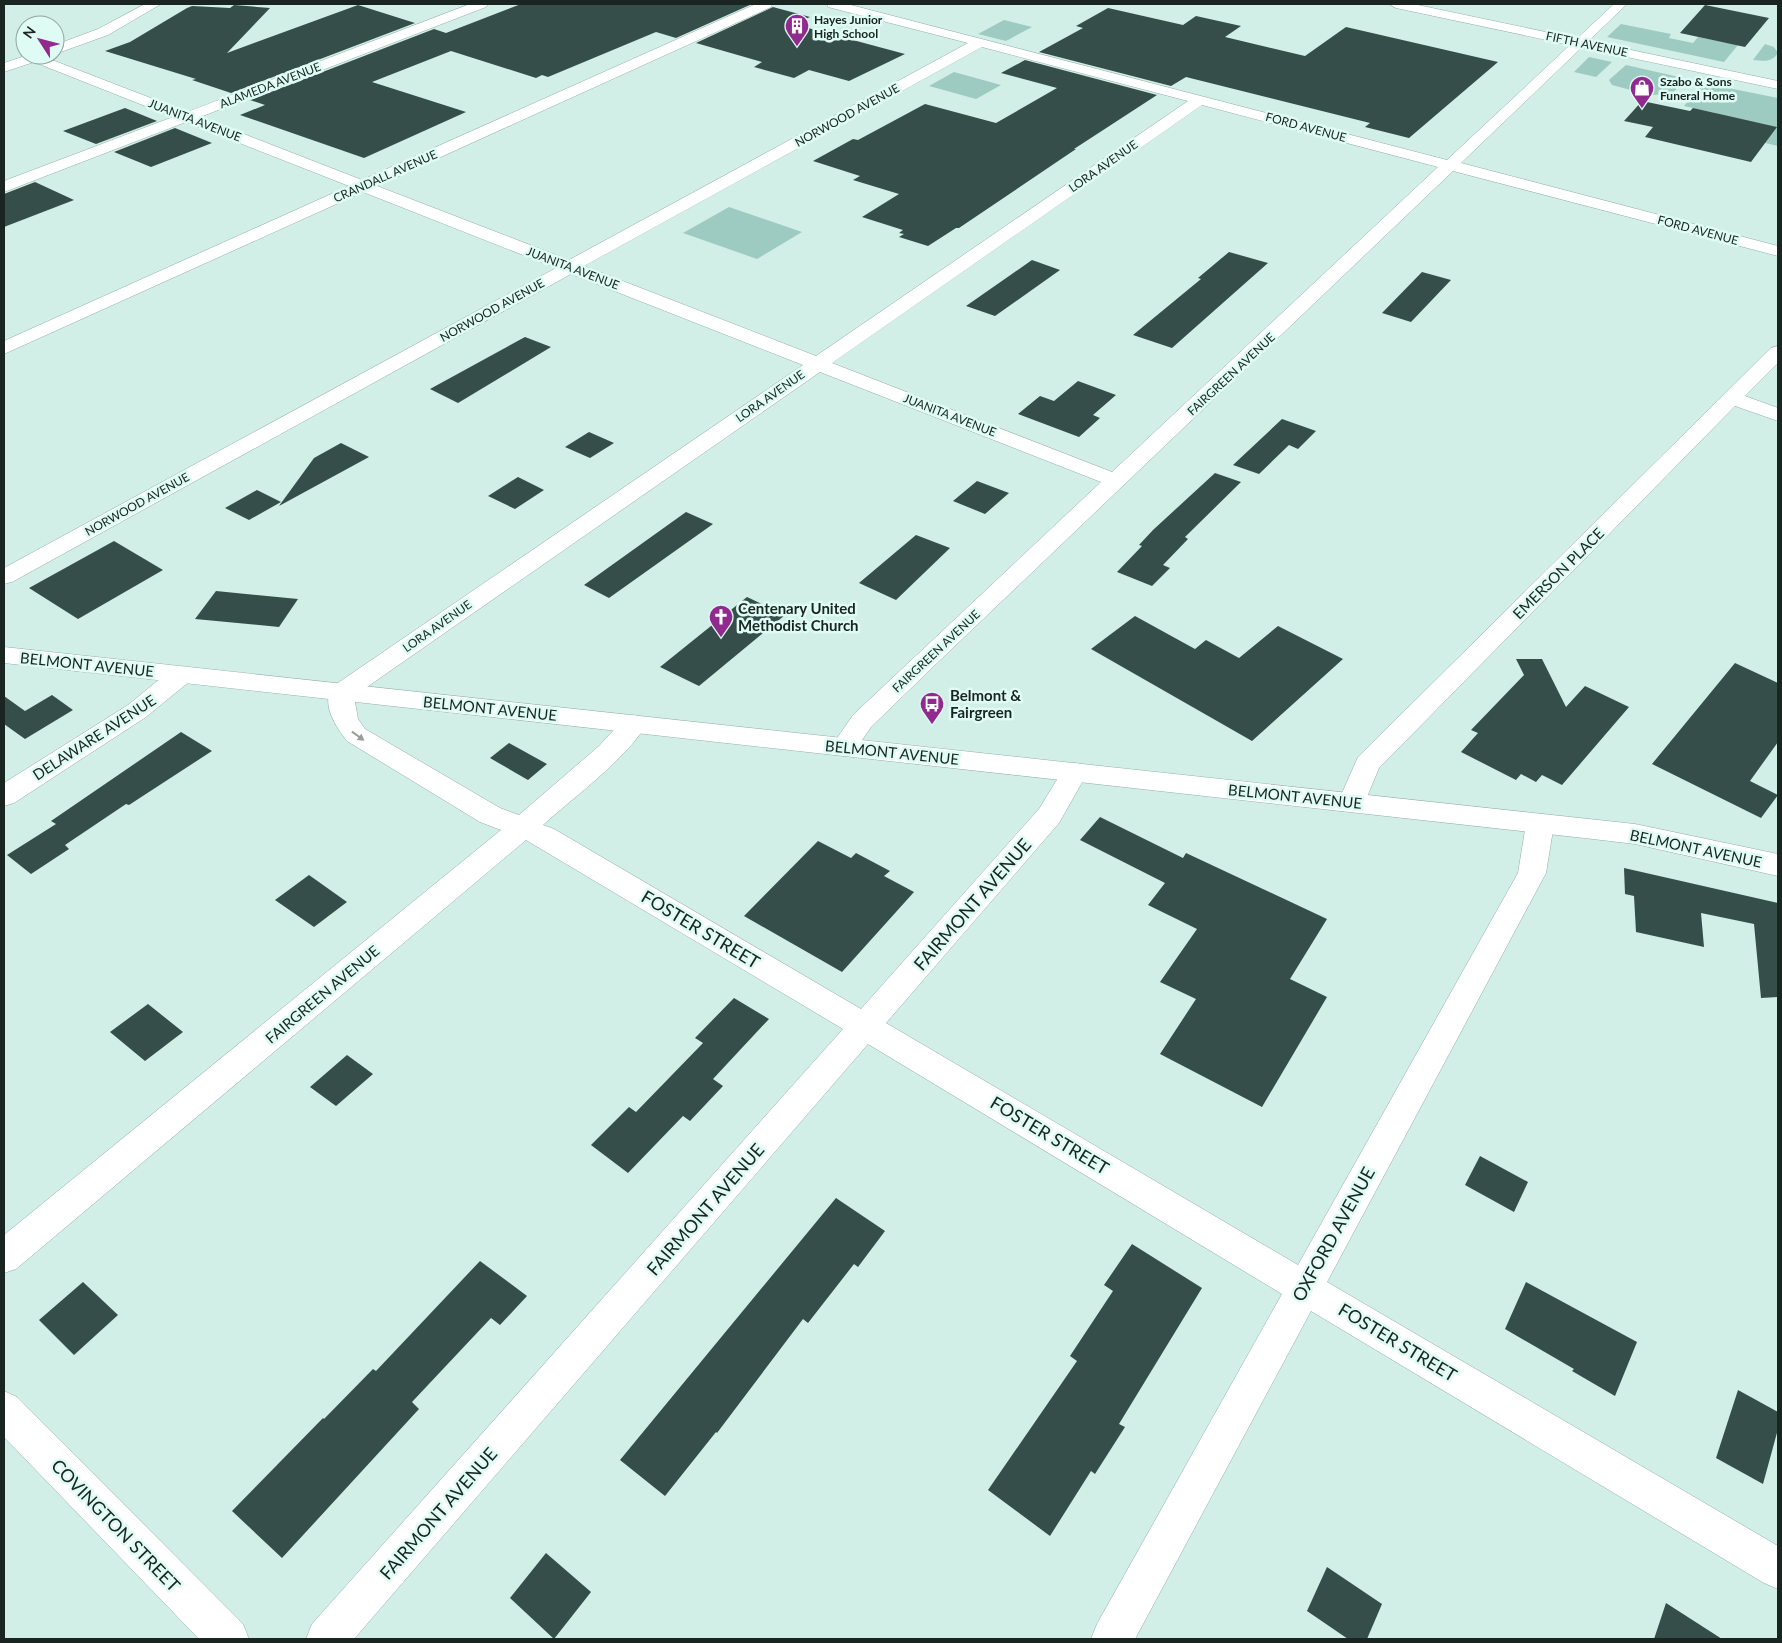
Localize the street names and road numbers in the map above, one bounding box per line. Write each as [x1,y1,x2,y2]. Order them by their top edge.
street label: FIFTH AVENUE [1545,28,1629,60]
street label: ALAMEDA AVENUE [217,59,323,111]
street label: NORWOOD AVENUE [792,80,902,150]
street label: JUANITA AVENUE [146,95,244,145]
street label: FORD AVENUE [1264,109,1348,145]
street label: LORA AVENUE [1066,137,1140,195]
street label: CRANDALL AVENUE [331,146,439,206]
street label: FORD AVENUE [1656,212,1740,248]
street label: JUANITA AVENUE [524,243,622,293]
street label: NORWOOD AVENUE [437,275,547,345]
street label: FAIRGREEN AVENUE [1184,329,1278,419]
street label: LORA AVENUE [733,367,807,425]
street label: JUANITA AVENUE [901,390,999,440]
street label: NORWOOD AVENUE [82,469,192,539]
street label: EMERSON PLACE [1509,524,1607,622]
street label: LORA AVENUE [400,597,474,655]
street label: FAIRGREEN AVENUE [889,606,983,696]
street label: BELMONT AVENUE [19,648,155,680]
street label: DELAWARE AVENUE [29,691,159,783]
street label: BELMONT AVENUE [422,692,558,724]
street label: BELMONT AVENUE [824,736,960,768]
street label: BELMONT AVENUE [1227,780,1363,812]
street label: BELMONT AVENUE [1628,825,1764,871]
street label: FAIRMONT AVENUE [909,833,1035,975]
street label: FOSTER STREET [638,885,765,973]
street label: FAIRGREEN AVENUE [261,941,383,1047]
street label: FOSTER STREET [987,1091,1114,1179]
street label: FAIRMONT AVENUE [642,1138,768,1280]
street label: OXFORD AVENUE [1287,1163,1379,1305]
street label: FOSTER STREET [1335,1298,1462,1386]
street label: FAIRMONT AVENUE [375,1442,501,1584]
street label: COVINGTON STREET [47,1454,185,1596]

